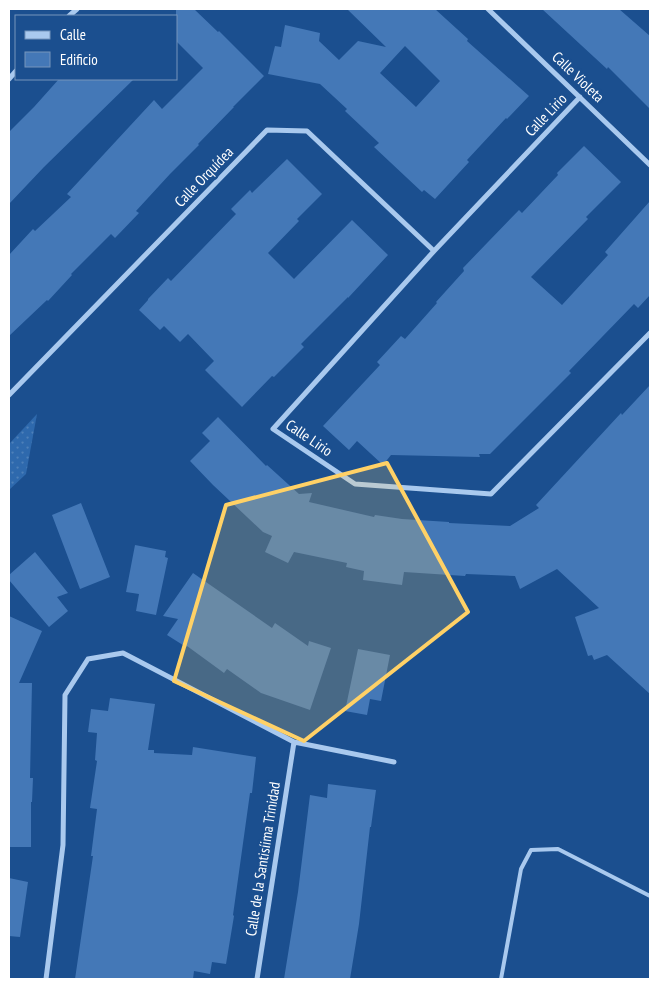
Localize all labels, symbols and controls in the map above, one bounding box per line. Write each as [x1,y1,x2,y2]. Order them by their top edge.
legend [15,15,178,80]
text: Calle [60,25,86,44]
street label: Calle Violeta [548,47,608,106]
text: Edificio [60,50,98,69]
street label: Calle Lirio [521,89,571,140]
street label: Calle Orquídea [170,143,237,211]
street label: Calle Lirio [282,415,336,460]
street label: Calle de la Santisíima Trinidad [241,781,284,937]

